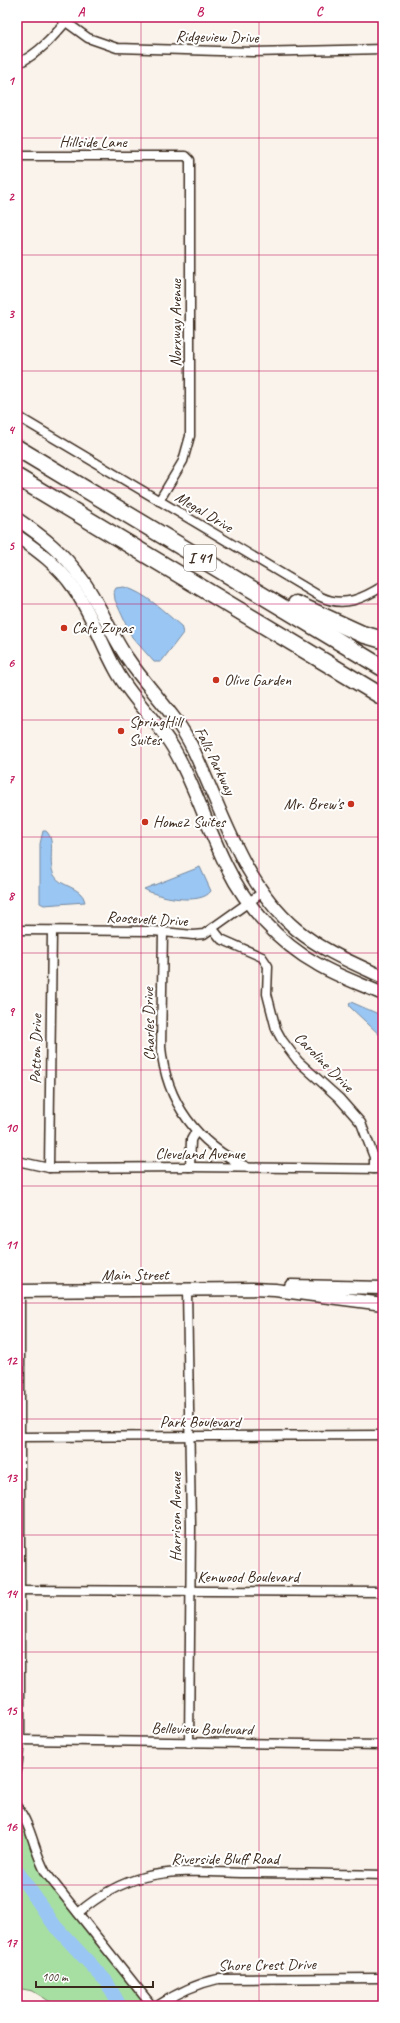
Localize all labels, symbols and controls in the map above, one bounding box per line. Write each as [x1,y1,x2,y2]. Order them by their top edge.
text: A [78,4,86,20]
text: B [197,4,205,20]
text: C [316,4,324,20]
street label: Ridgeview Drive [175,26,260,48]
text: 1 [8,73,16,89]
street label: Hillside Lane [59,132,129,152]
text: 2 [8,189,15,205]
street label: Norxway Avenue [166,278,186,367]
text: 3 [8,306,15,322]
text: 4 [8,422,16,438]
street label: Megal Drive [171,487,238,538]
text: 5 [8,538,15,554]
road number: I 41 [184,545,216,571]
place label: Cafe Zupas [72,618,135,638]
marker: Cafe Zupas [59,623,69,633]
text: 6 [8,655,15,671]
place label: Olive Garden [224,670,292,690]
marker: Olive Garden [211,675,221,685]
place label: SpringHill Suites [129,712,185,750]
street label: Falls Parkway [190,724,241,800]
marker: SpringHill Suites [116,726,126,736]
text: 7 [8,771,15,787]
place label: Mr. Brew's [284,794,345,814]
marker: Mr. Brew's [346,799,356,809]
place label: Home2 Suites [153,812,227,832]
marker: Home2 Suites [140,817,150,827]
text: 8 [8,888,16,904]
street label: Roosevelt Drive [106,907,190,931]
street label: Charles Drive [138,985,160,1061]
text: 9 [8,1004,15,1020]
street label: Patton Drive [25,1012,47,1084]
street label: Caroline Drive [290,1028,359,1097]
text: 10 [5,1120,18,1136]
street label: Cleveland Avenue [155,1144,247,1164]
text: 11 [5,1237,19,1253]
street label: Main Street [101,1265,170,1285]
text: 12 [5,1353,18,1369]
street label: Park Boulevard [160,1412,243,1432]
text: 13 [5,1470,18,1486]
street label: Harrison Avenue [166,1470,186,1562]
street label: Kenwood Boulevard [197,1567,301,1587]
text: 14 [5,1586,19,1602]
text: 15 [5,1703,18,1719]
street label: Belleview Boulevard [151,1718,256,1740]
text: 16 [5,1819,18,1835]
street label: Riverside Bluff Road [171,1849,281,1869]
text: 17 [5,1935,18,1951]
street label: Shore Crest Drive [218,1954,318,1976]
scale bar [36,1963,153,1989]
text: 100 m [42,1969,69,1985]

